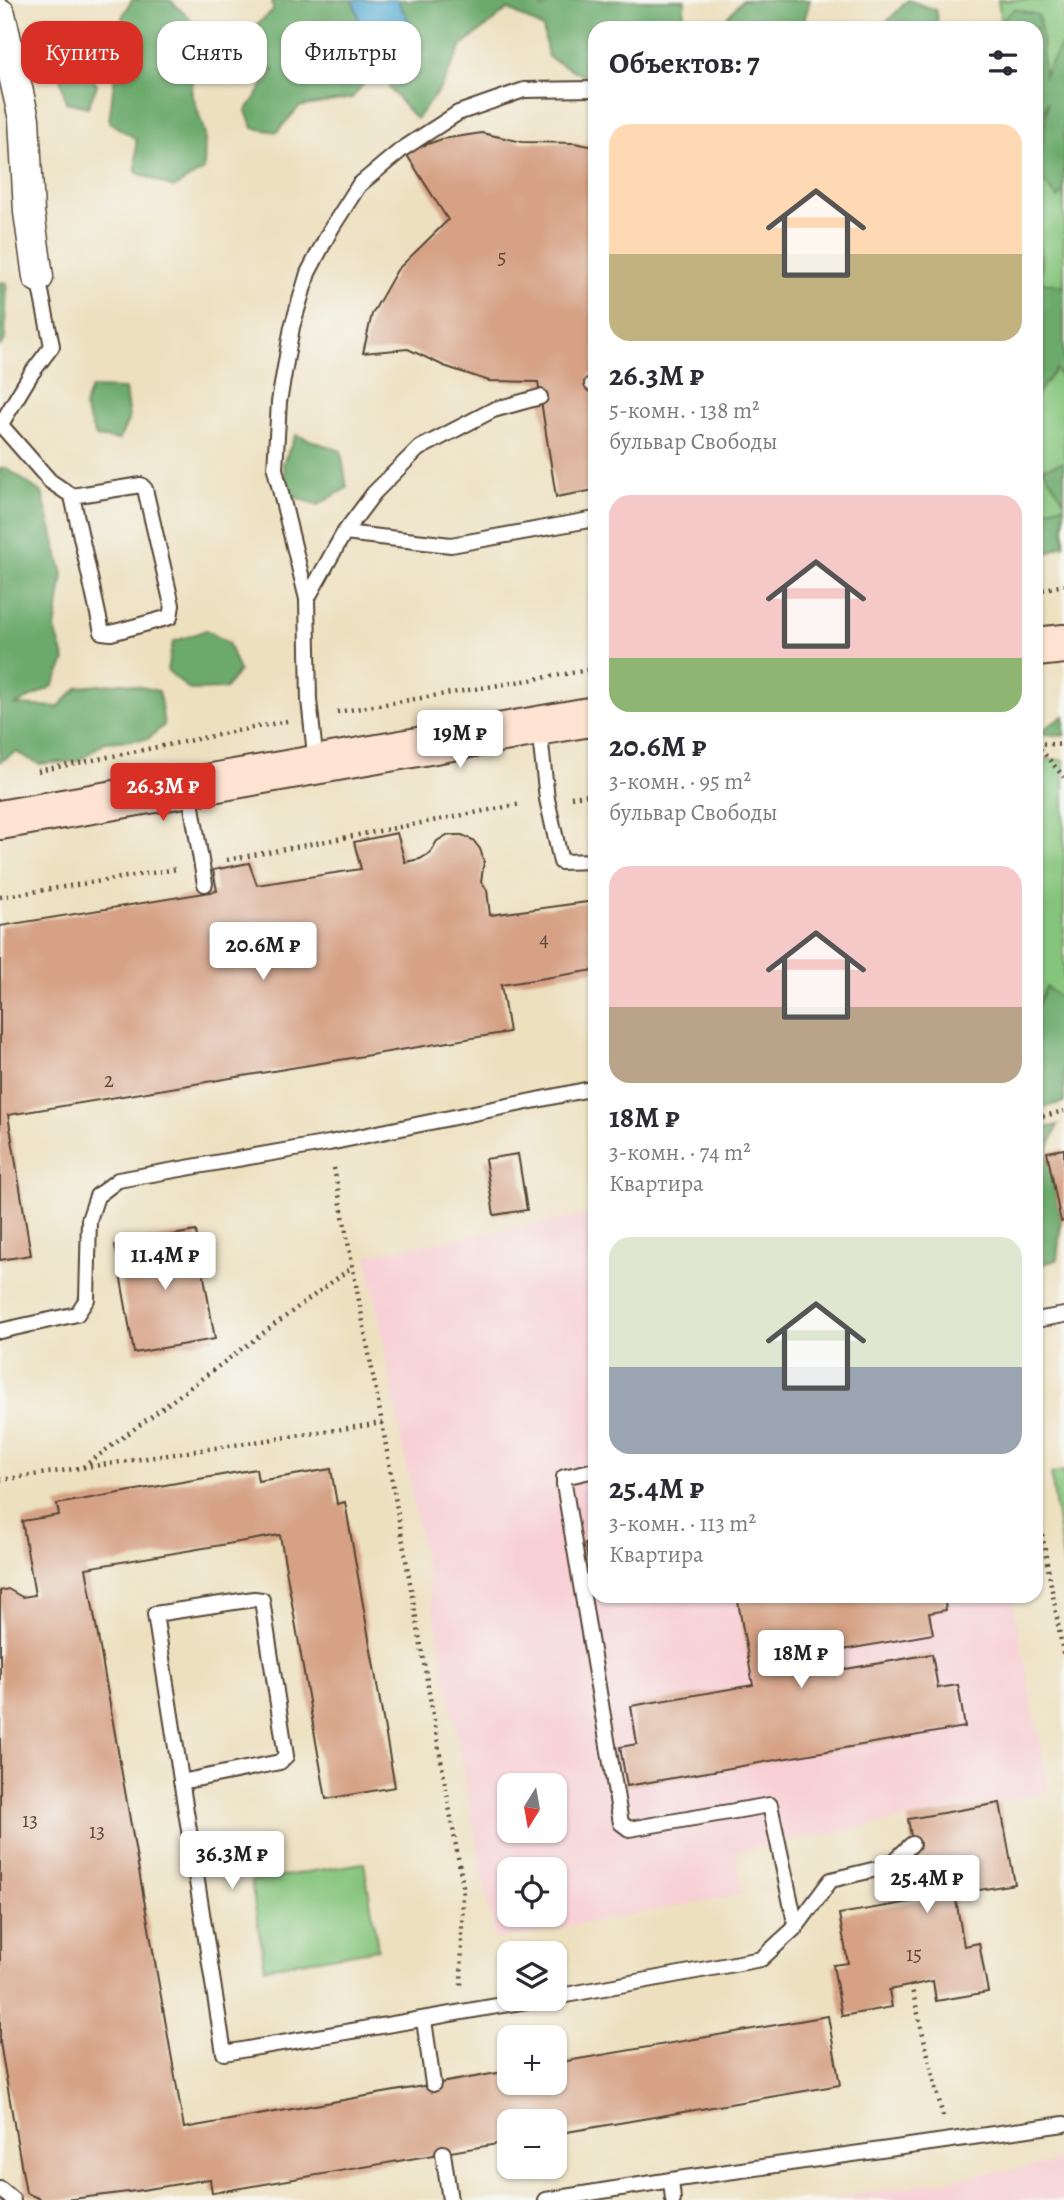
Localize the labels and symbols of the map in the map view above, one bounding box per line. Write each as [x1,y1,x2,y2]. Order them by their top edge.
house number: 5 [497,243,507,271]
pin: 19M ₽ [411,710,509,770]
pin: 26.3M ₽ [98,764,228,823]
pin: 20.6M ₽ [198,922,328,982]
house number: 4 [539,925,549,953]
house number: 2 [104,1066,114,1094]
pin: 11.4M ₽ [100,1232,230,1292]
pin: 18M ₽ [752,1630,850,1690]
north arrow [497,1773,567,1843]
house number: 13 [22,1806,38,1834]
house number: 13 [89,1817,105,1845]
pin: 36.3M ₽ [167,1832,297,1891]
pin: 25.4M ₽ [862,1856,992,1915]
house number: 15 [906,1940,922,1968]

